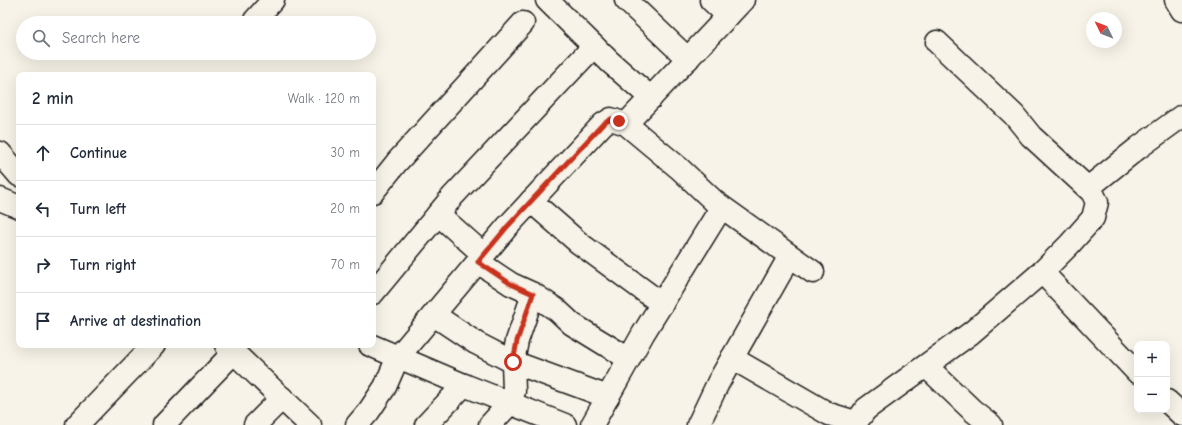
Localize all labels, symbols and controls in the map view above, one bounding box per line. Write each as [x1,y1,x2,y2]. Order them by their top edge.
north arrow [1086,12,1122,48]
search box [16,16,376,60]
icon: search [30,27,52,49]
text: Search here [62,29,140,47]
text: 2 min [32,89,73,108]
text: Walk · 120 m [288,91,360,106]
route end [610,112,628,130]
icon: ahead [32,142,54,164]
text: Continue [70,144,127,162]
text: 30 m [330,145,360,160]
icon: left [32,198,54,220]
text: Turn left [70,200,126,218]
text: 20 m [330,201,360,216]
icon: right [32,254,54,276]
text: Turn right [70,256,136,274]
text: 70 m [331,257,360,272]
icon: arrive [32,310,54,332]
text: Arrive at destination [70,312,201,330]
map controls [1134,341,1170,413]
button: + [1134,341,1170,377]
route start [504,353,522,371]
button: − [1134,377,1170,413]

